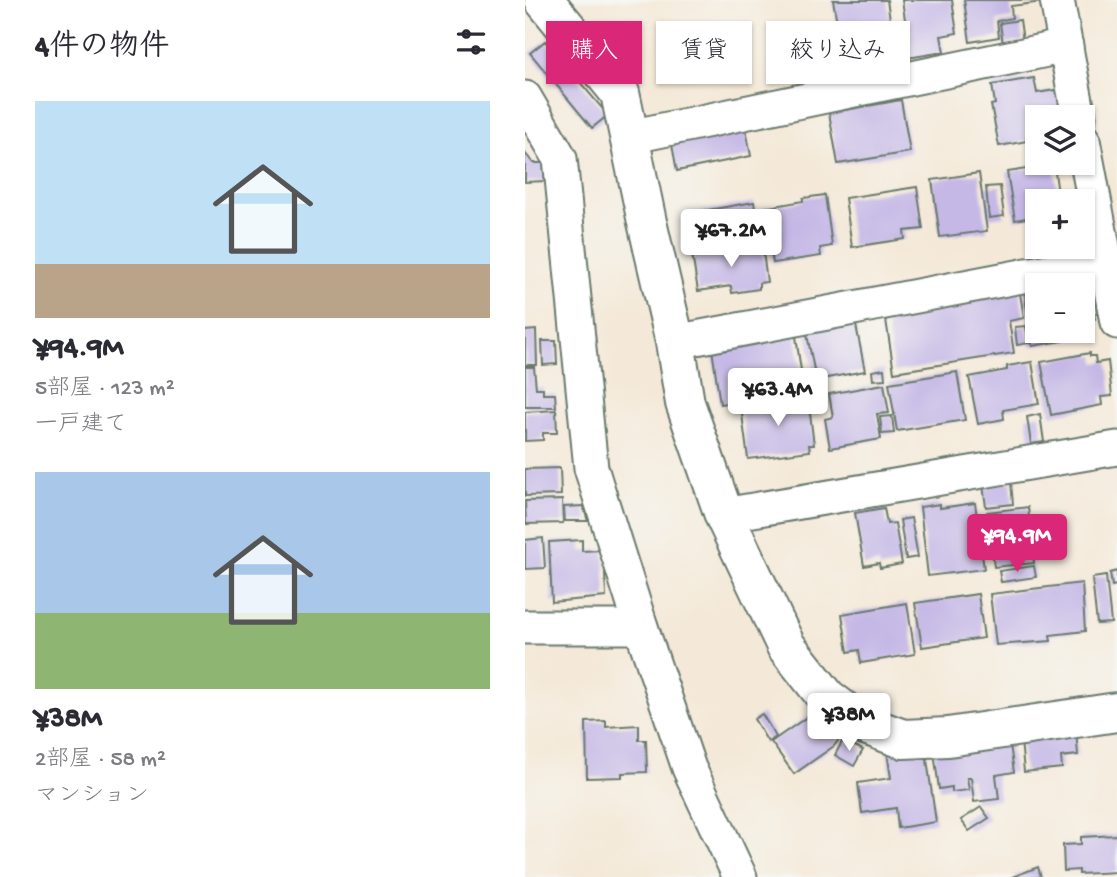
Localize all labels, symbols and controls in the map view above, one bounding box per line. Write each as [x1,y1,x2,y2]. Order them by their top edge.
chip: 購入 [546,21,642,84]
chip: 賃貸 [656,21,752,84]
chip: 絞り込み [766,21,910,84]
icon: filters [452,23,490,61]
text: 4件の物件 [35,31,169,66]
map controls [1025,105,1095,343]
button: layers [1025,105,1095,175]
icon: home [200,146,326,272]
button: + [1025,189,1095,259]
pin: ¥67.2M [674,210,788,269]
text: ¥67.2M [697,218,765,245]
button: − [1025,273,1095,343]
text: ¥94.9M [35,332,123,367]
pin: ¥63.4M [721,368,835,428]
text: 5部屋 · 123 m² [35,376,175,403]
text: ¥63.4M [744,377,812,404]
text: 一戸建て [35,412,127,439]
pin: ¥94.9M [960,514,1074,574]
icon: home [200,517,326,643]
text: ¥94.9M [983,523,1051,550]
pin: ¥38M [808,694,890,753]
text: ¥38M [823,702,875,729]
text: ¥38M [35,703,102,738]
text: 2部屋 · 58 m² [35,747,166,774]
text: マンション [35,783,149,810]

